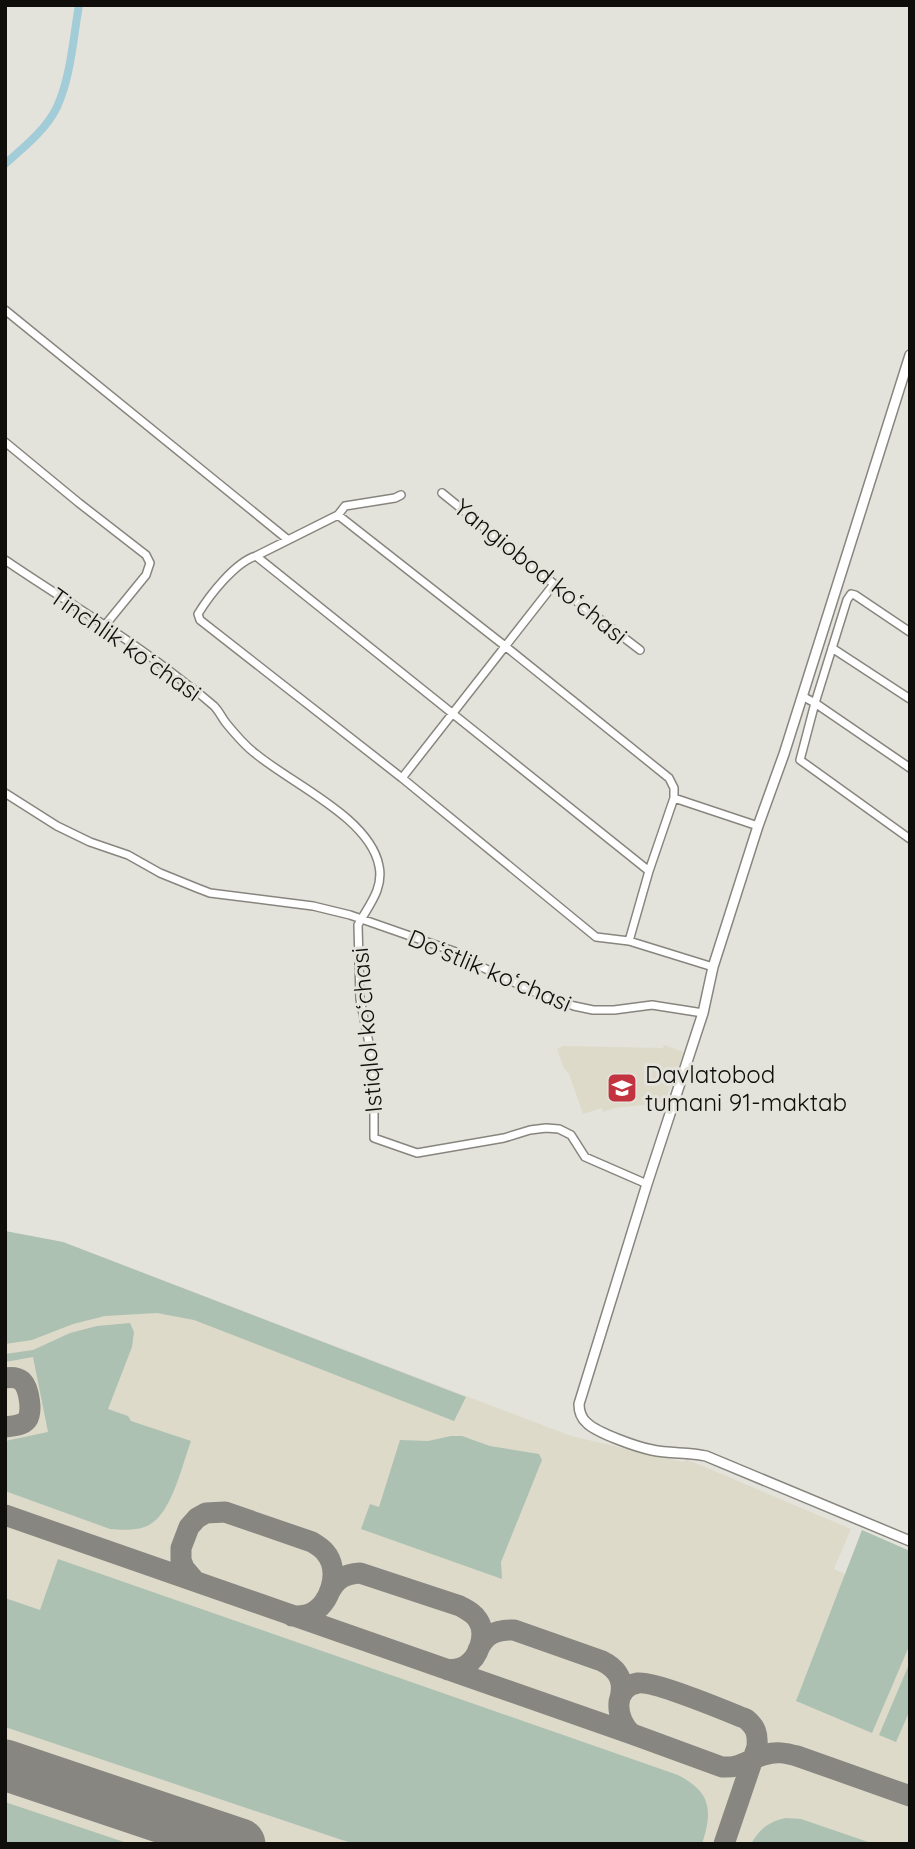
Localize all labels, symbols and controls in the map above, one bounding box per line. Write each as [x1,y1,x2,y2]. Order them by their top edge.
street label: Yangiobod koʻchasi [448,492,634,650]
street label: Tinchlik koʻchasi [44,581,208,707]
street label: Doʻstlik koʻchasi [404,922,576,1018]
street label: Istiqlol koʻchasi [344,946,388,1114]
place label: Davlatobod tumani 91-maktab [645,1059,847,1117]
school or university icon: Davlatobod tumani 91-maktab [605,1071,639,1105]

